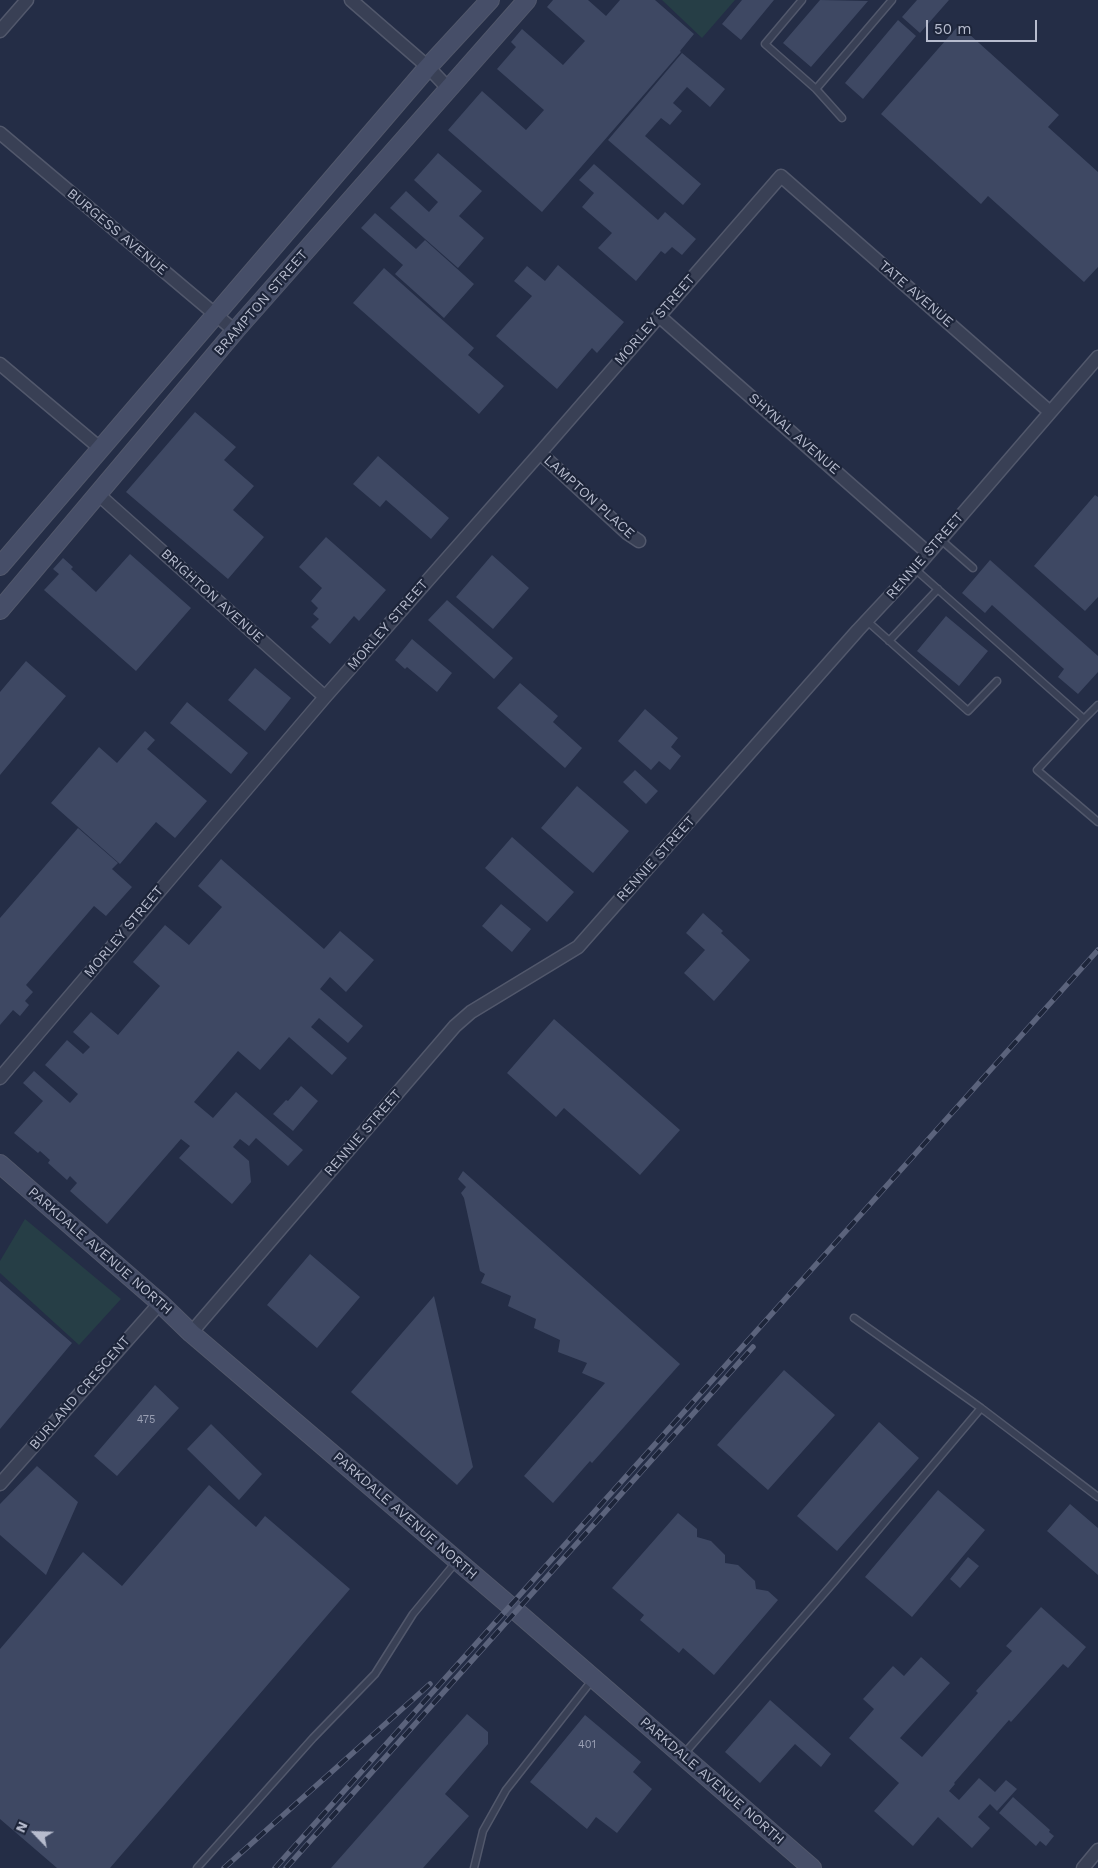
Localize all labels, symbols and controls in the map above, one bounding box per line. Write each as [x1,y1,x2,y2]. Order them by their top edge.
scale bar [928,10,1039,42]
text: 50 m [934,20,971,38]
street label: BURGESS AVENUE [63,185,171,279]
street label: BRAMPTON STREET [211,247,311,359]
street label: TATE AVENUE [875,257,957,331]
street label: MORLEY STREET [611,271,699,369]
street label: SHYNAL AVENUE [745,390,843,478]
street label: LAMPTON PLACE [540,452,638,542]
street label: RENNIE STREET [883,509,967,603]
street label: BRIGHTON AVENUE [157,546,267,646]
street label: MORLEY STREET [344,576,432,674]
street label: RENNIE STREET [613,813,699,905]
street label: MORLEY STREET [81,883,167,981]
street label: RENNIE STREET [321,1086,405,1180]
street label: PARKDALE AVENUE NORTH [24,1184,176,1318]
street label: BURLAND CRESCENT [26,1333,134,1453]
house number: 475 [137,1413,155,1427]
street label: PARKDALE AVENUE NORTH [329,1449,481,1583]
street label: PARKDALE AVENUE NORTH [636,1714,788,1848]
house number: 401 [578,1738,596,1752]
north arrow [10,1808,60,1858]
text: N [12,1819,31,1835]

